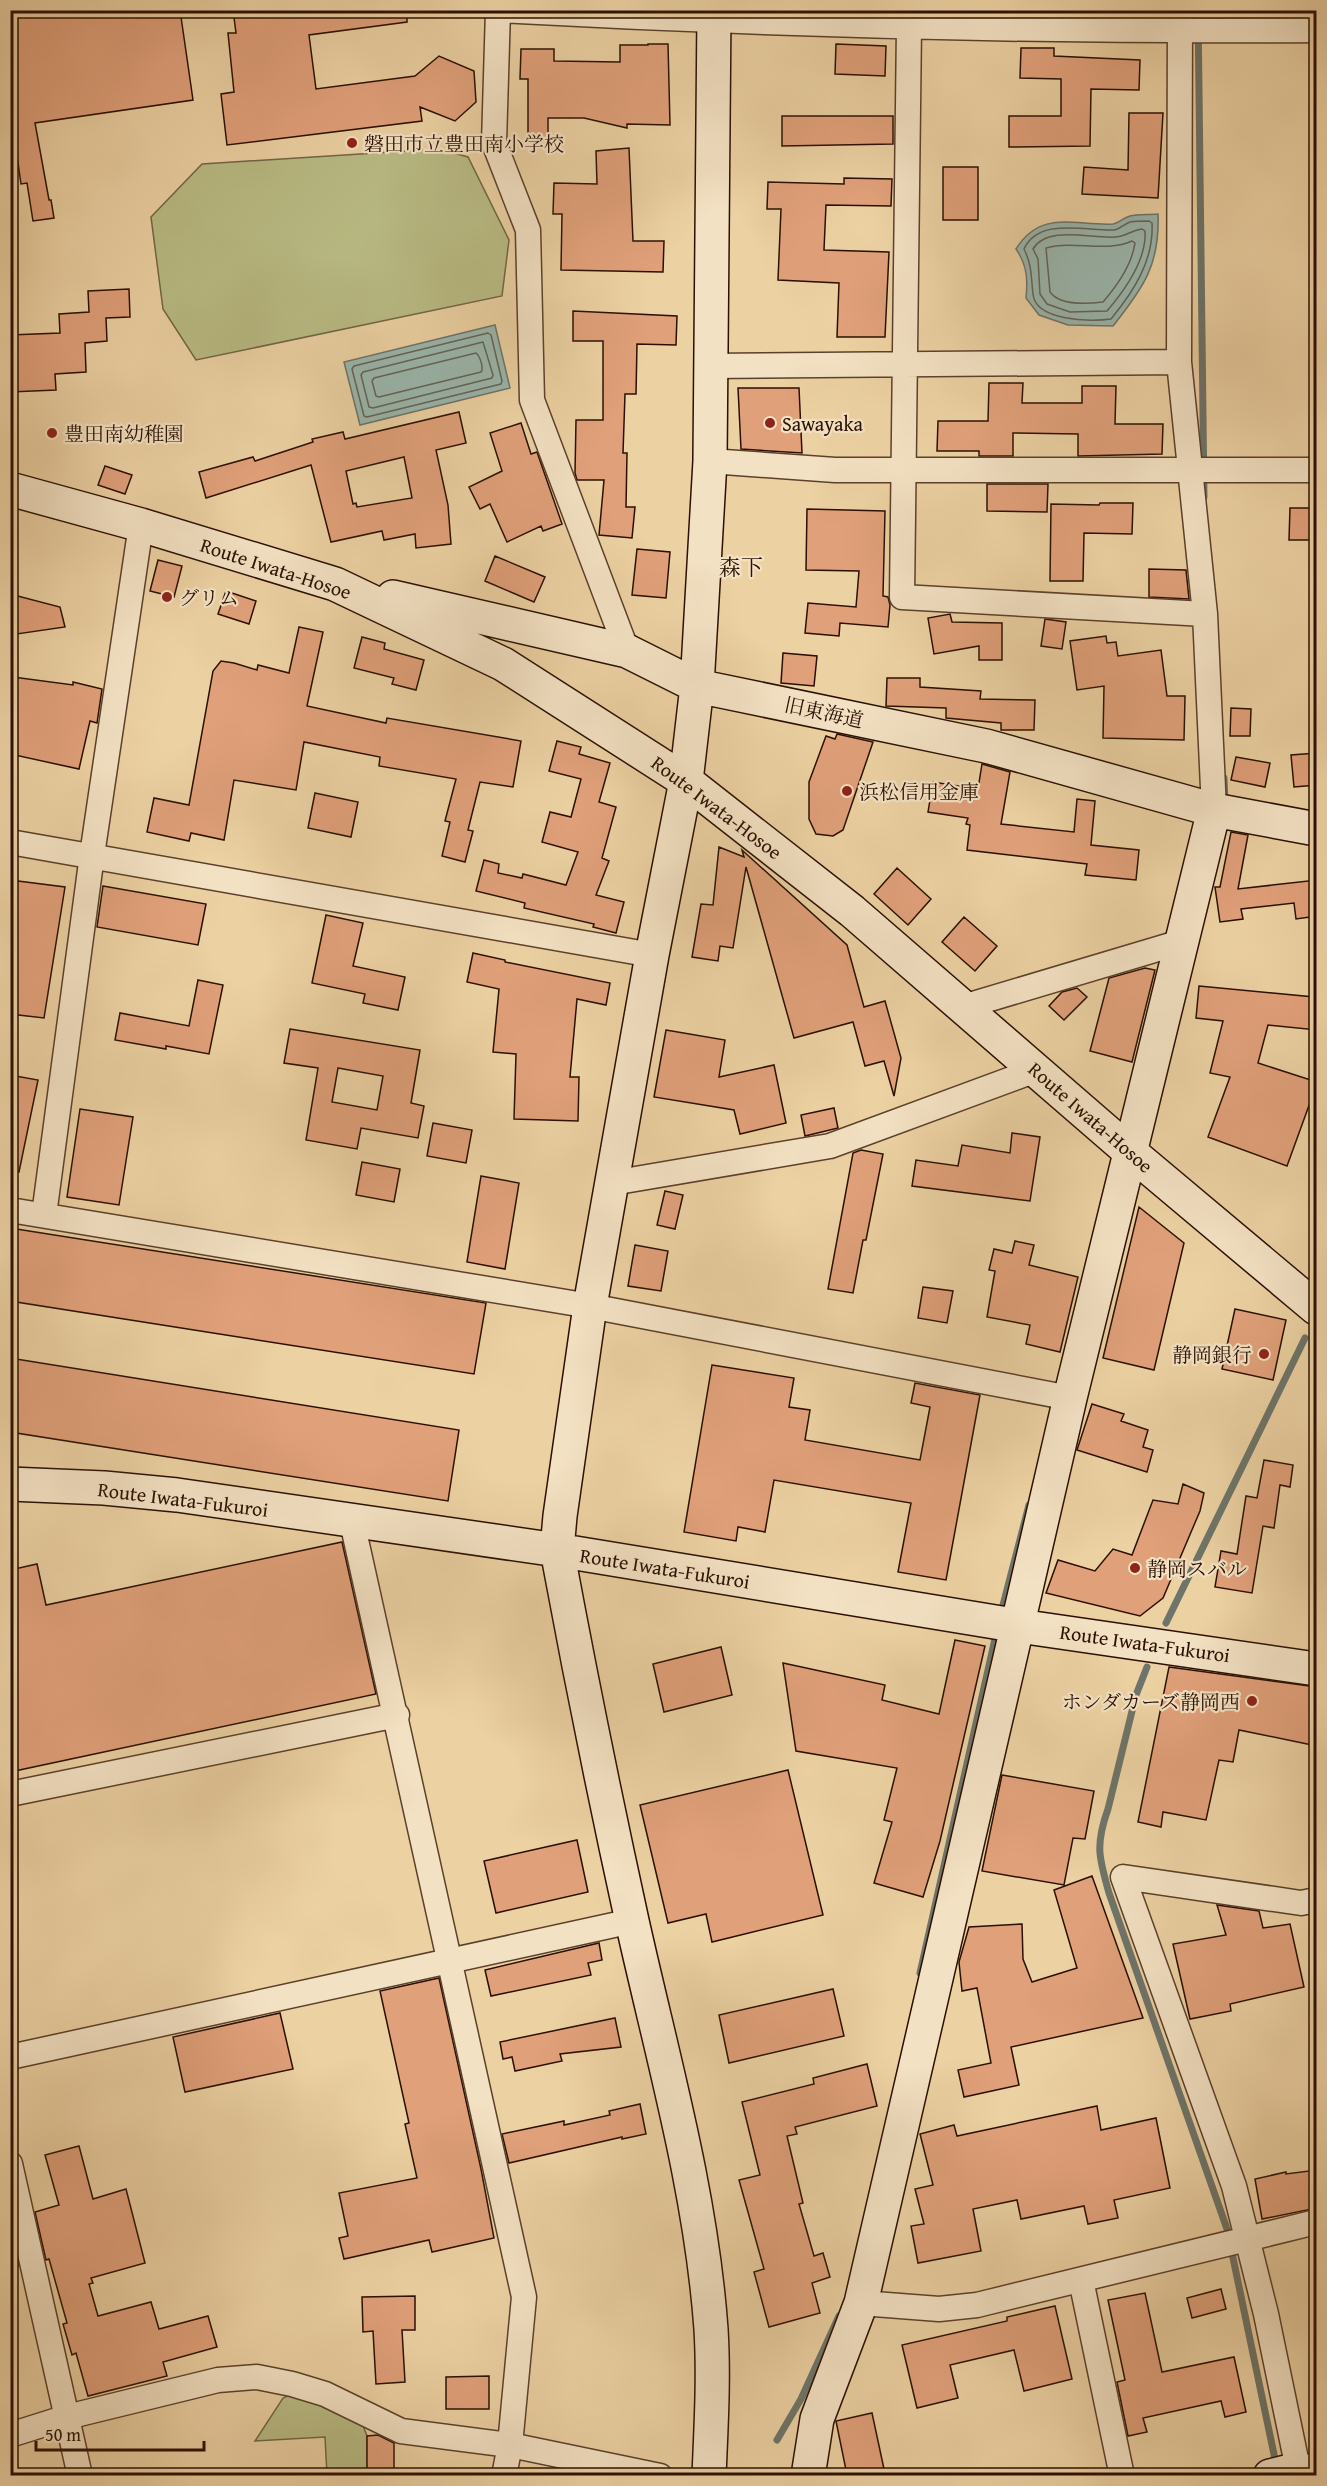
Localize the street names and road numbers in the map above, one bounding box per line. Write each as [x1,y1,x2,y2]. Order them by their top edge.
street label: Route Iwata-Hosoe [197,530,355,606]
street label: 旧東海道 [782,690,866,734]
street label: Route Iwata-Hosoe [645,748,789,866]
street label: Route Iwata-Hosoe [1022,1054,1160,1180]
street label: Route Iwata-Fukuroi [96,1474,270,1524]
street label: Route Iwata-Fukuroi [578,1540,752,1596]
street label: Route Iwata-Fukuroi [1058,1617,1232,1669]

